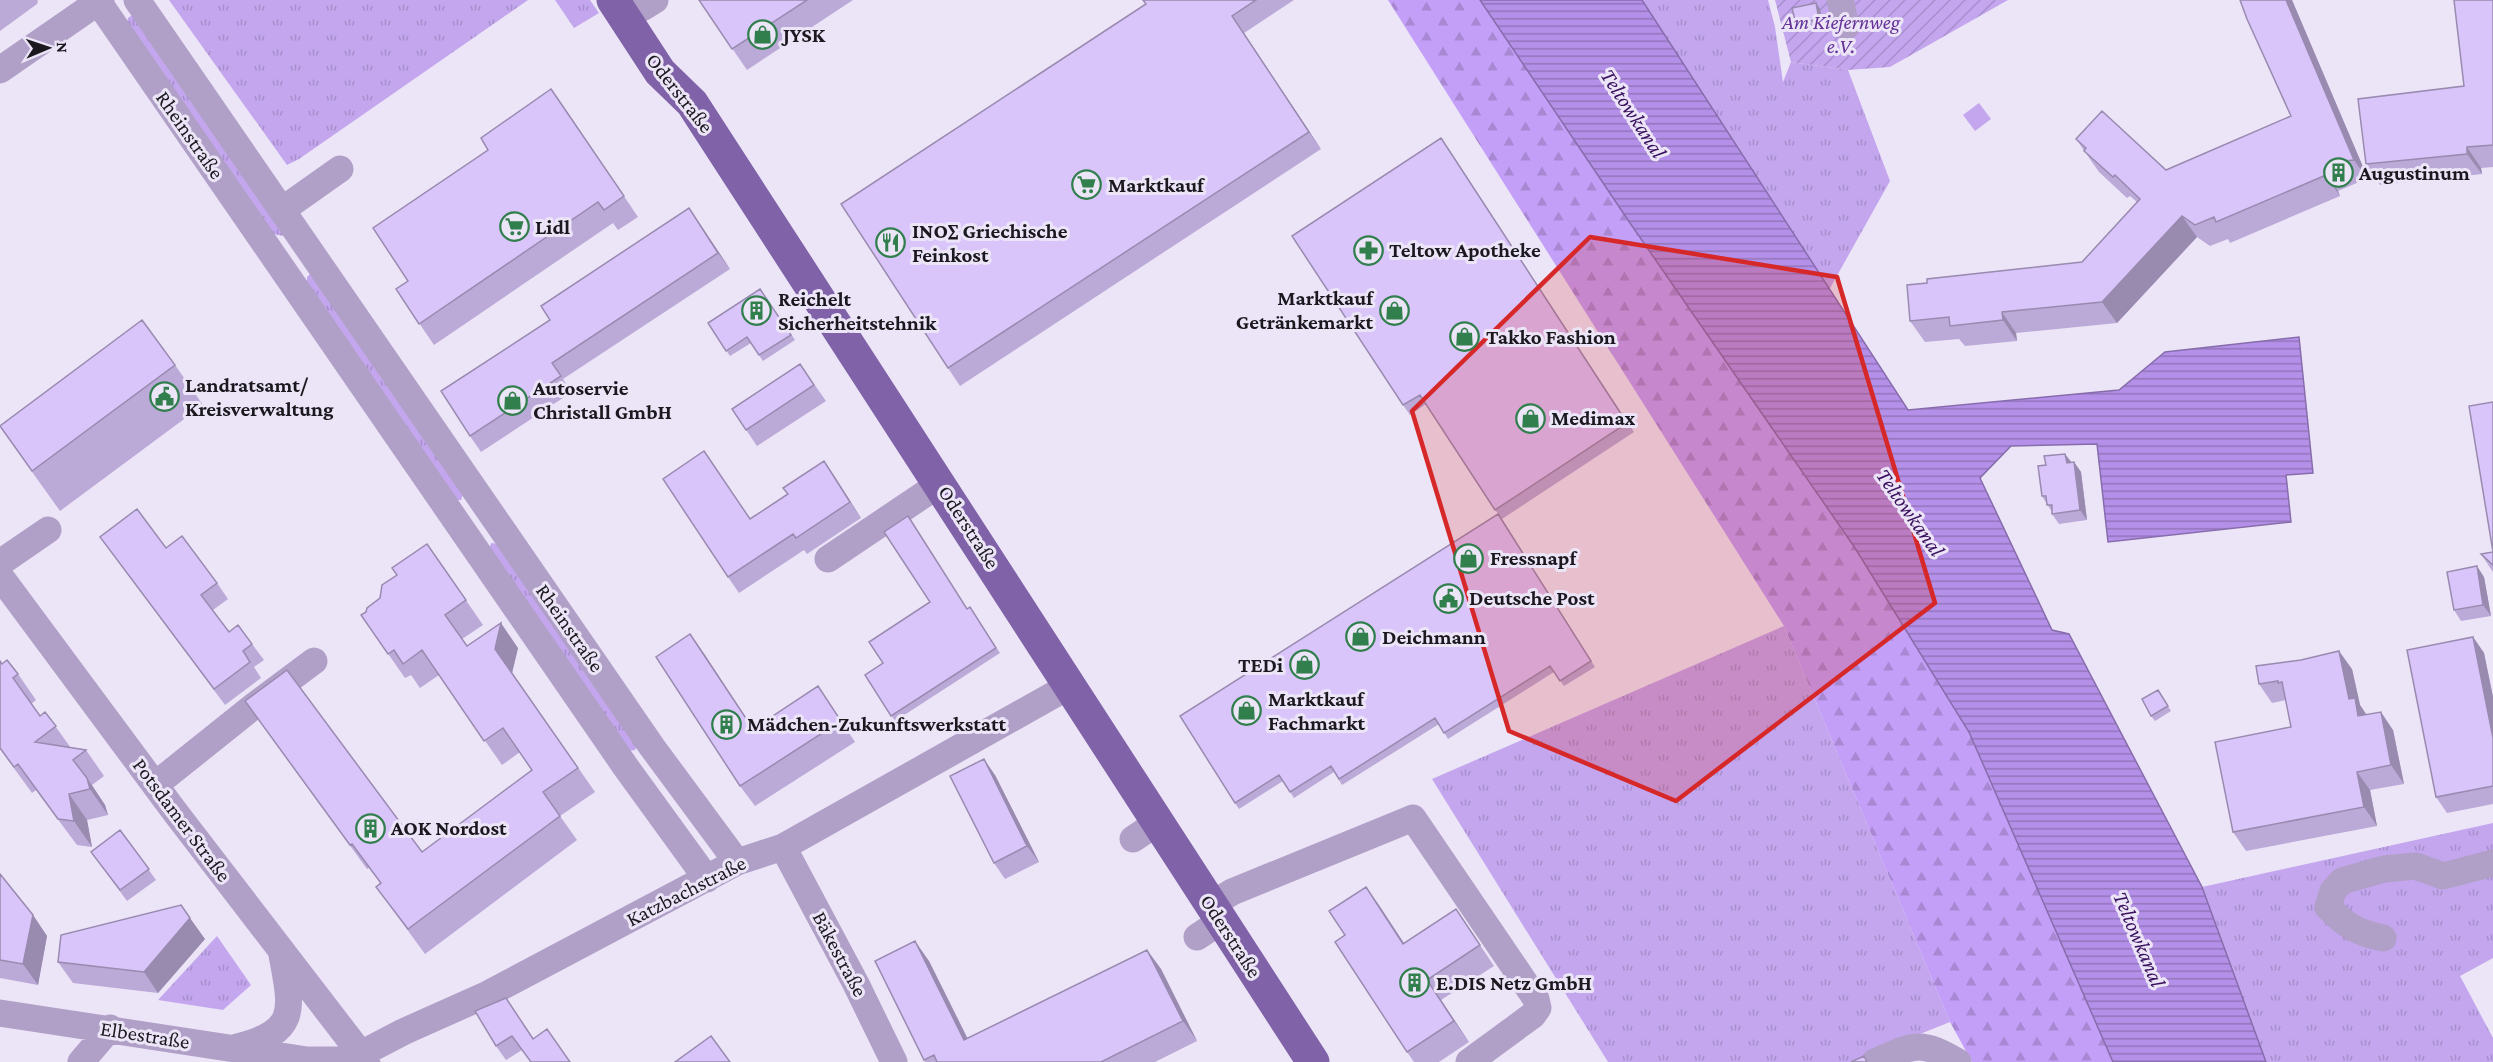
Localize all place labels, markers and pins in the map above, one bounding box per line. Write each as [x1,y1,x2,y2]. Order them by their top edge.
shop icon: JYSK [746,19,778,51]
place label: JYSK [781,23,826,47]
building icon: Augustinum [2322,157,2354,189]
place label: Augustinum [2358,161,2470,185]
supermarket icon: Marktkauf [1071,169,1103,201]
place label: Marktkauf [1108,173,1205,197]
supermarket icon: Lidl [498,211,530,243]
place label: Lidl [535,215,570,239]
place label: INOΣ Griechische Feinkost [912,219,1068,267]
restaurant icon: INOΣ Griechische Feinkost [875,227,907,259]
pharmacy icon: Teltow Apotheke [1352,234,1384,266]
place label: Teltow Apotheke [1389,238,1541,262]
place label: Marktkauf Getränkemarkt [1236,286,1374,334]
place label: Reichelt Sicherheitstehnik [778,287,937,335]
shop icon: Marktkauf Getränkemarkt [1378,294,1410,326]
building icon: Reichelt Sicherheitstehnik [741,295,773,327]
shop icon: Takko Fashion [1449,321,1481,353]
place label: Takko Fashion [1486,325,1616,349]
place label: Landratsamt/ Kreisverwaltung [185,373,334,421]
place label: Autoservie Christall GmbH [532,376,672,424]
public building icon: Landratsamt/ Kreisverwaltung [148,381,180,413]
shop icon: Autoservie Christall GmbH [496,384,528,416]
shop icon: Medimax [1514,402,1546,434]
place label: Medimax [1551,406,1636,430]
shop icon: Fressnapf [1453,542,1485,574]
place label: Fressnapf [1490,546,1577,570]
public building icon: Deutsche Post [1432,582,1464,614]
place label: Deutsche Post [1469,586,1595,610]
shop icon: Deichmann [1345,621,1377,653]
place label: Deichmann [1382,625,1486,649]
shop icon: TEDi [1288,649,1320,681]
place label: TEDi [1238,653,1283,677]
place label: Marktkauf Fachmarkt [1268,687,1366,735]
shop icon: Marktkauf Fachmarkt [1231,695,1263,727]
building icon: Mädchen-Zukunftswerkstatt [710,708,742,740]
place label: Mädchen-Zukunftswerkstatt [747,712,1006,736]
building icon: AOK Nordost [354,812,386,844]
place label: AOK Nordost [390,816,507,840]
building icon: E.DIS Netz GmbH [1399,967,1431,999]
place label: E.DIS Netz GmbH [1436,971,1592,995]

